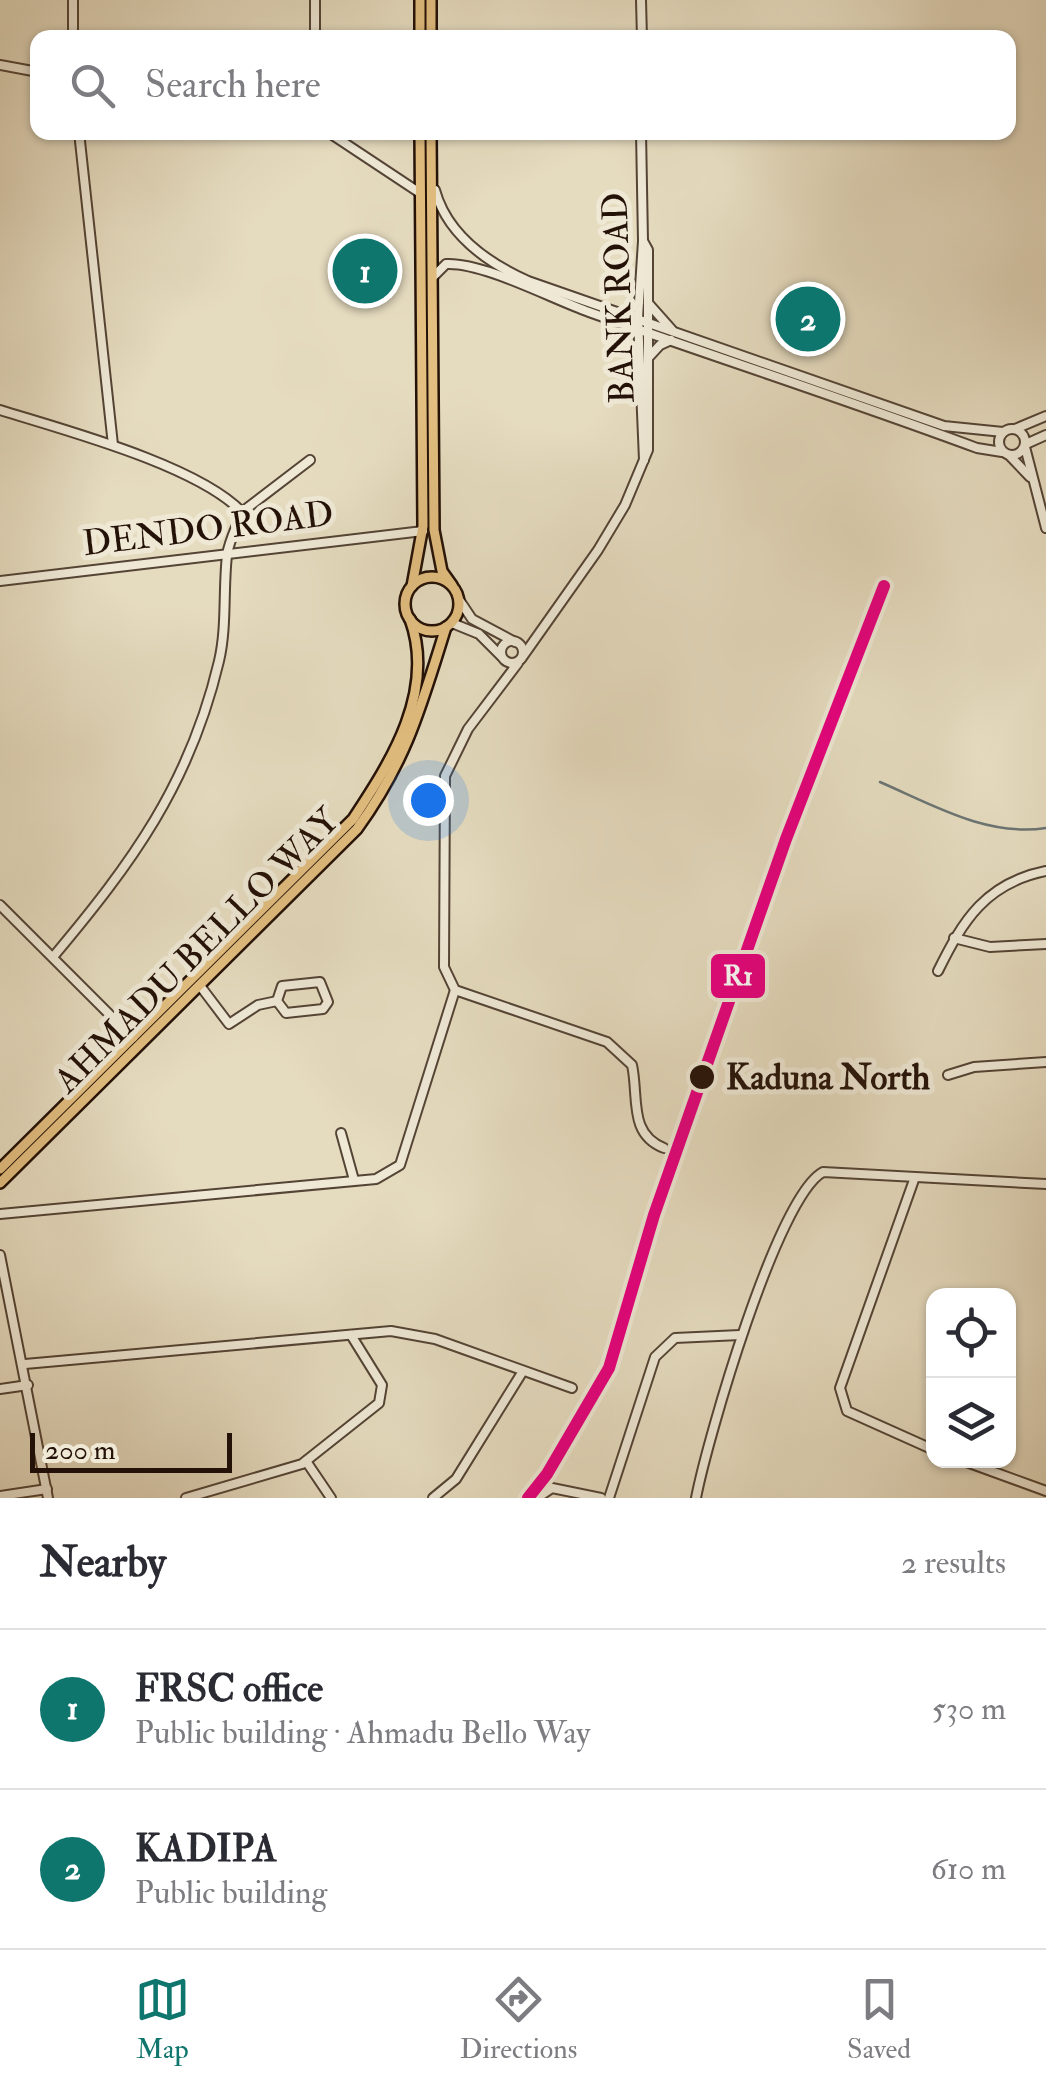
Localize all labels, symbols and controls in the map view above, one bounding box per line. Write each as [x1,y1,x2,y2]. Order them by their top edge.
search box [30,30,1016,140]
icon: search [65,58,120,113]
text: Search here [145,61,321,109]
street label: BANK ROAD [593,192,645,404]
pin: 1 [332,234,398,308]
pin: 2 [776,282,840,356]
street label: DENDO ROAD [80,492,336,566]
your location [403,775,454,826]
street label: AHMADU BELLO WAY [44,798,349,1103]
line badge: R1 [709,952,767,1000]
text: R1 [723,959,753,994]
place label: Kaduna North [726,1056,931,1100]
marker: Kaduna North [687,1062,717,1092]
map controls [926,1288,1016,1468]
button: locate [926,1288,1016,1378]
button: layers [926,1378,1016,1468]
scale bar [30,1428,232,1472]
text: 200 m [45,1433,116,1468]
text: Nearby [40,1537,166,1589]
text: 2 results [901,1543,1006,1583]
text: FRSC office [135,1665,323,1713]
text: 1 [67,1689,78,1729]
text: 530 m [932,1689,1006,1729]
text: Public building · Ahmadu Bello Way [135,1713,590,1753]
text: KADIPA [135,1825,277,1873]
text: 2 [64,1849,81,1889]
text: 610 m [931,1849,1006,1889]
text: Public building [135,1873,327,1913]
tab: Map [135,1972,190,2067]
tab: Directions [460,1972,577,2067]
tab: Saved [847,1972,911,2067]

